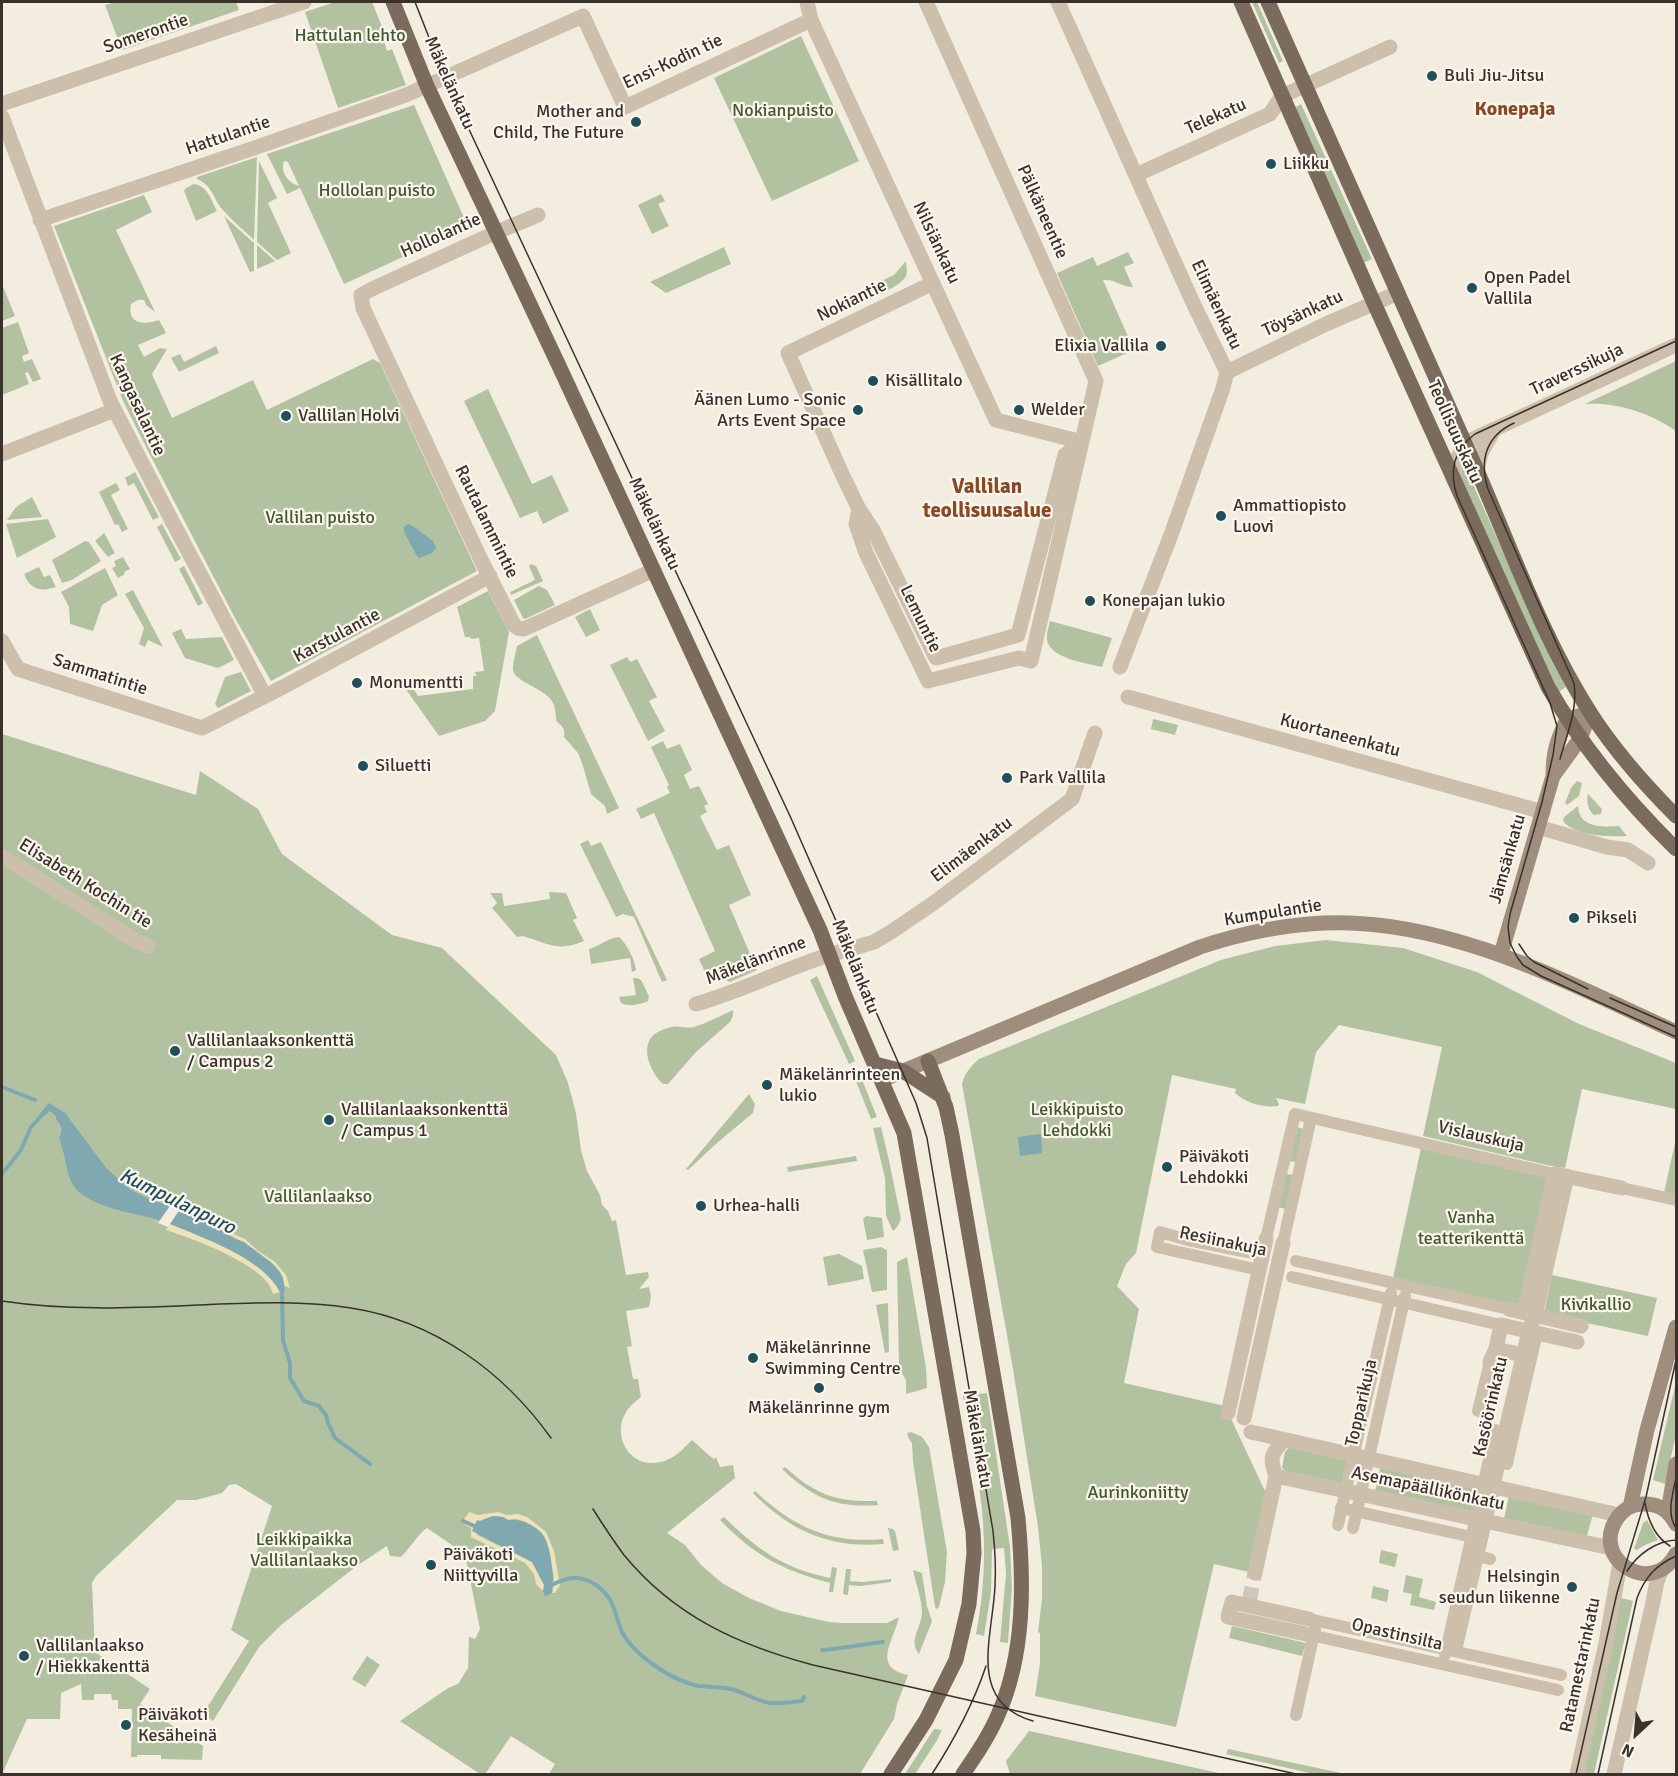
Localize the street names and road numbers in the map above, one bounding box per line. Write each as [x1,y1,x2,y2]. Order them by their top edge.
street label: Somerontie [101,9,191,59]
street label: Ensi-Kodin tie [620,30,726,94]
street label: Mäkelänkatu [419,33,479,133]
street label: Telekatu [1182,94,1250,140]
street label: Hattulantie [183,111,273,161]
street label: Pälkäneentie [1012,162,1072,262]
street label: Nilsiänkatu [908,198,964,288]
street label: Hollolantie [397,209,485,263]
street label: Elimäenkatu [1186,257,1246,353]
street label: Nokiantie [814,275,890,327]
street label: Töysänkatu [1259,286,1347,342]
street label: Traverssikuja [1527,339,1627,401]
street label: Kangasalantie [104,351,170,459]
street label: Teollisuuskatu [1422,377,1486,487]
street label: Rautalammintie [449,462,523,582]
street label: Mäkelänkatu [623,474,685,574]
street label: Lemuntie [894,582,946,656]
street label: Karstulantie [290,604,384,668]
street label: Sammatintie [50,650,150,700]
street label: Kuortaneenkatu [1277,710,1403,762]
street label: Elimäenkatu [927,812,1017,888]
street label: Jämsänkatu [1485,812,1531,906]
street label: Elisabeth Kochin tie [14,834,156,934]
street label: Kumpulantie [1223,895,1323,931]
street label: Mäkelänkatu [826,917,884,1017]
street label: Mäkelänrinne [703,932,809,990]
street label: Vislauskuja [1436,1117,1526,1157]
street label: Resiinakuja [1177,1222,1269,1262]
street label: Kasöörinkatu [1469,1355,1513,1459]
street label: Topparikuja [1341,1357,1383,1449]
street label: Mäkelänkatu [958,1388,996,1490]
street label: Asemapäällikönkatu [1349,1462,1507,1516]
street label: Ratamestarinkatu [1556,1596,1606,1734]
street label: Opastinsilta [1349,1614,1445,1656]

